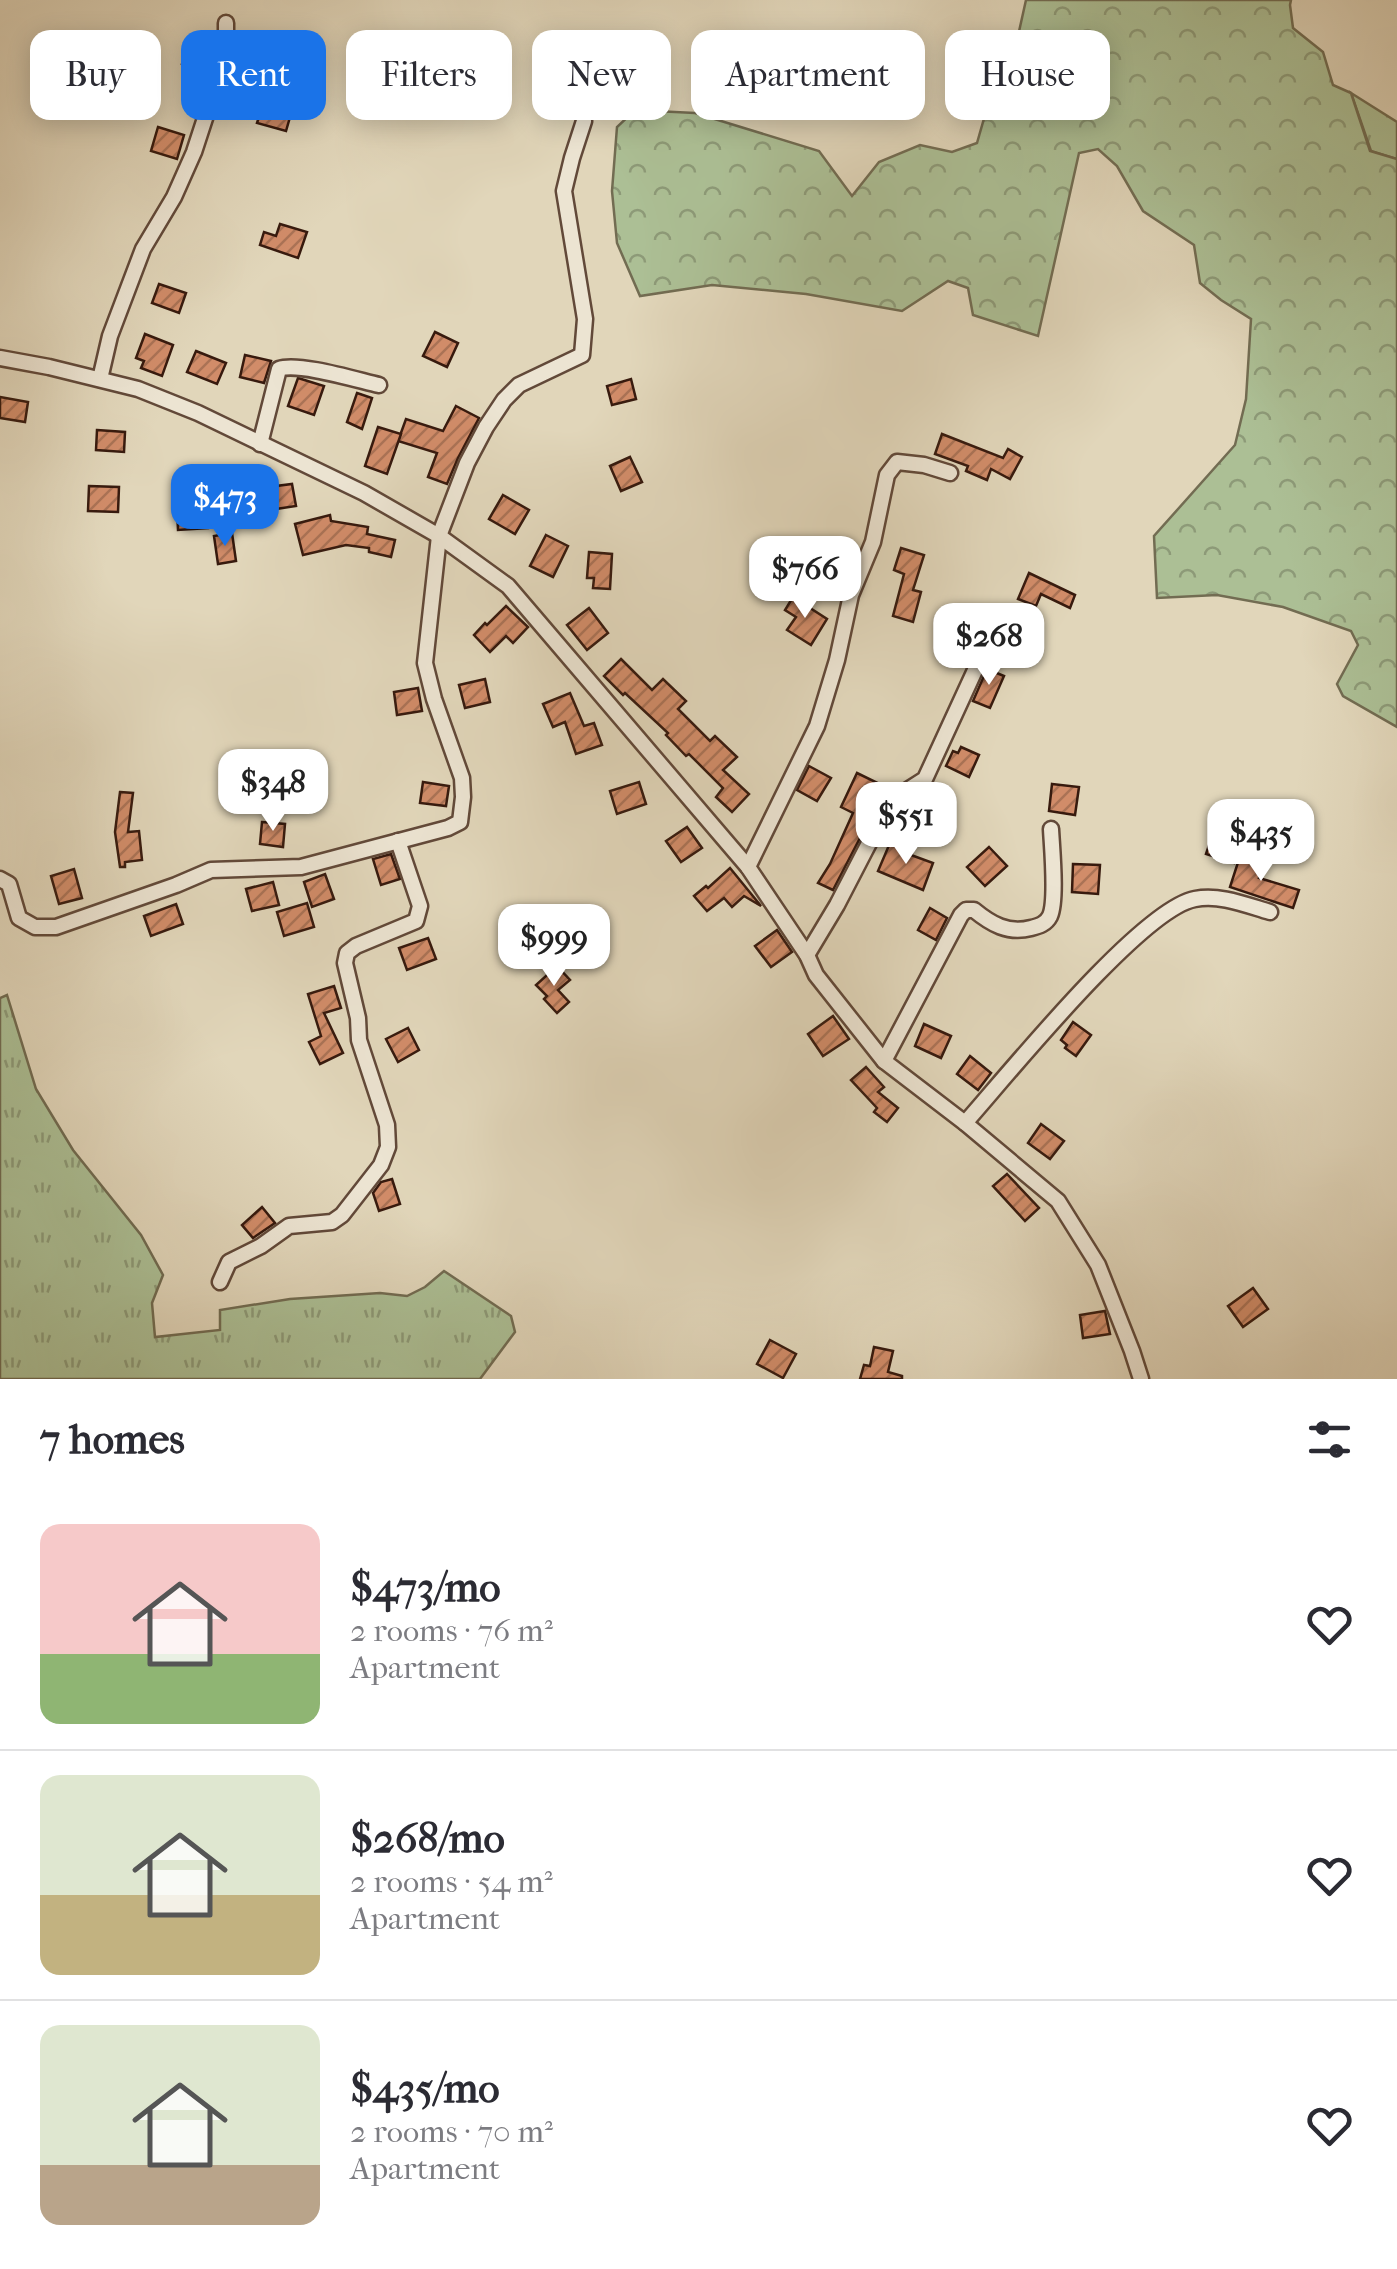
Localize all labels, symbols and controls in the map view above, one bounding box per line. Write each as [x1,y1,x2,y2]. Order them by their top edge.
chip: Buy [30,30,161,120]
chip: Rent [181,30,326,120]
chip: Filters [346,30,512,120]
chip: New [532,30,671,120]
chip: Apartment [691,30,925,120]
chip: House [945,30,1110,120]
pin: $473 [166,464,284,549]
text: $473 [193,478,257,515]
pin: $766 [746,536,864,621]
text: $766 [771,550,839,587]
pin: $268 [930,603,1048,688]
text: $268 [955,617,1023,654]
pin: $348 [214,749,332,834]
text: $348 [240,763,306,800]
pin: $551 [847,782,965,867]
text: $551 [878,796,934,833]
pin: $435 [1202,799,1320,884]
text: $435 [1229,813,1293,850]
pin: $999 [495,904,613,989]
text: $999 [520,918,588,955]
icon: filters [1302,1412,1357,1467]
text: 7 homes [40,1415,185,1464]
text: $473/mo [350,1563,501,1612]
icon: home [120,1564,240,1684]
icon: heart [1302,1597,1357,1652]
text: 2 rooms · 76 m² [350,1612,553,1649]
text: Apartment [350,1649,500,1686]
text: $268/mo [350,1814,505,1863]
icon: home [120,1815,240,1935]
icon: heart [1302,1848,1357,1903]
text: 2 rooms · 54 m² [350,1863,553,1900]
text: Apartment [350,1900,500,1937]
text: $435/mo [350,2064,500,2113]
icon: home [120,2065,240,2185]
icon: heart [1302,2098,1357,2153]
text: 2 rooms · 70 m² [350,2113,553,2150]
text: Apartment [350,2150,500,2187]

